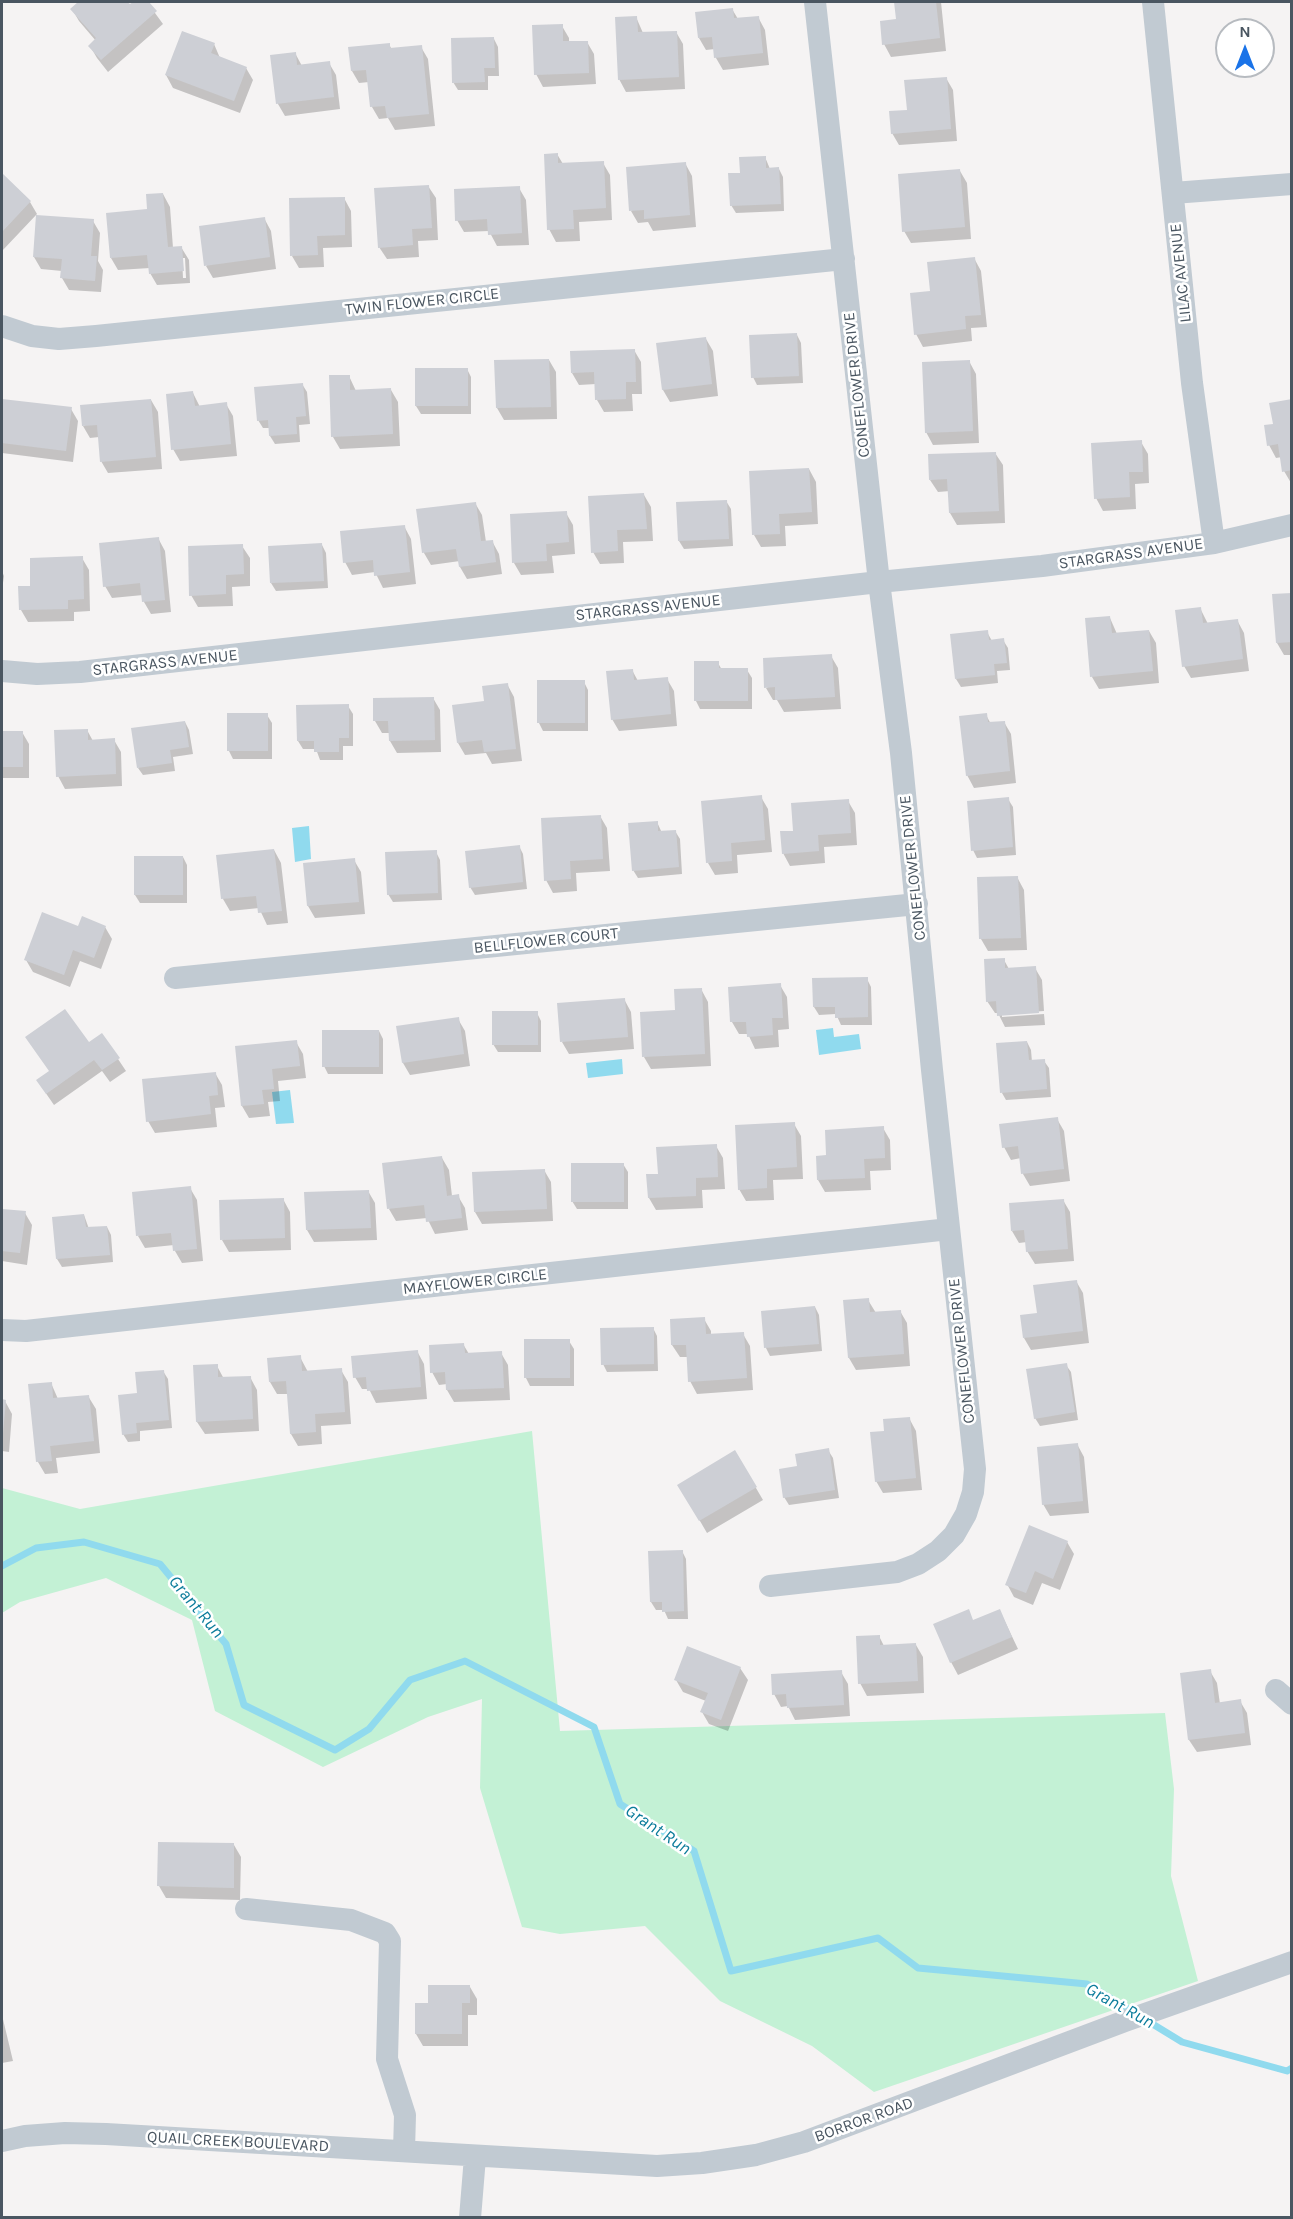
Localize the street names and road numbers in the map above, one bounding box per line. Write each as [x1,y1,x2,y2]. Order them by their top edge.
street label: LILAC AVENUE [1166,223,1196,323]
street label: TWIN FLOWER CIRCLE [344,284,500,320]
street label: CONEFLOWER DRIVE [840,311,874,459]
street label: STARGRASS AVENUE [1058,534,1204,574]
street label: STARGRASS AVENUE [575,591,721,625]
street label: STARGRASS AVENUE [92,646,238,680]
street label: CONEFLOWER DRIVE [896,794,930,942]
street label: BELLFLOWER COURT [473,924,619,958]
street label: MAYFLOWER CIRCLE [402,1265,548,1299]
street label: CONEFLOWER DRIVE [945,1277,979,1425]
street label: BORROR ROAD [812,2093,916,2147]
street label: QUAIL CREEK BOULEVARD [147,2128,329,2156]

